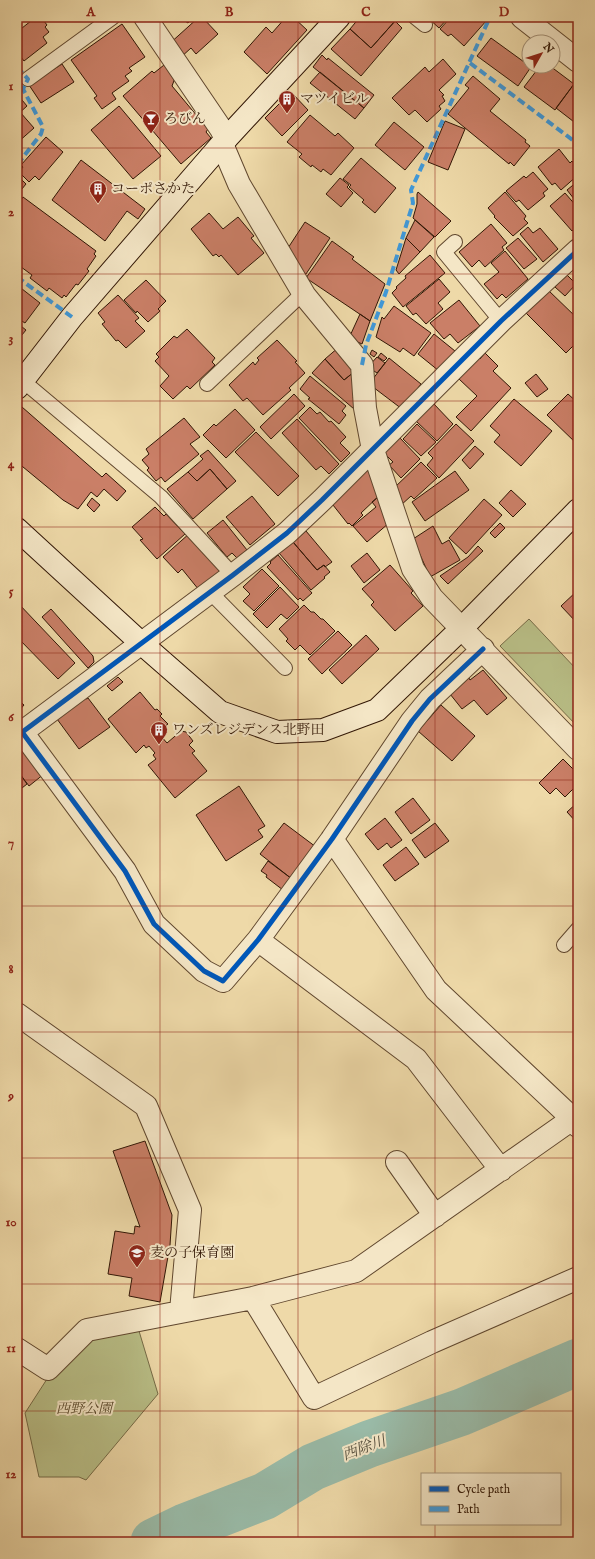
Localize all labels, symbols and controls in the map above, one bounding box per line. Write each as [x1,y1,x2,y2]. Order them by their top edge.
text: A [86,4,97,21]
text: B [225,4,234,21]
text: C [361,4,371,21]
text: D [499,4,510,21]
north arrow [521,34,561,74]
text: N [539,39,557,57]
text: 1 [9,78,14,95]
building icon: マツイビル [277,89,297,114]
place label: マツイビル [300,90,369,108]
bar icon: ろびん [141,109,161,134]
place label: ろびん [164,110,206,128]
building icon: コーポさかた [88,179,108,204]
place label: コーポさかた [111,180,195,198]
text: 2 [8,204,14,221]
text: 3 [9,330,14,347]
text: 4 [8,456,15,473]
text: 5 [9,583,14,600]
text: 6 [8,709,14,726]
building icon: ワンズレジデンス北野田 [149,720,169,745]
place label: ワンズレジデンス北野田 [172,721,325,739]
text: 7 [8,835,14,852]
text: 8 [8,961,14,978]
text: 9 [7,1088,14,1105]
text: 10 [5,1214,17,1231]
school or university icon: 麦の子保育園 [127,1243,147,1268]
place label: 麦の子保育園 [150,1244,234,1262]
text: 11 [6,1340,16,1357]
park label: 西野公園 [56,1400,114,1418]
water label: 西除川 [340,1431,390,1465]
text: 12 [6,1466,16,1483]
legend [421,1473,561,1525]
text: Cycle path [457,1482,511,1498]
text: Path [457,1502,480,1517]

